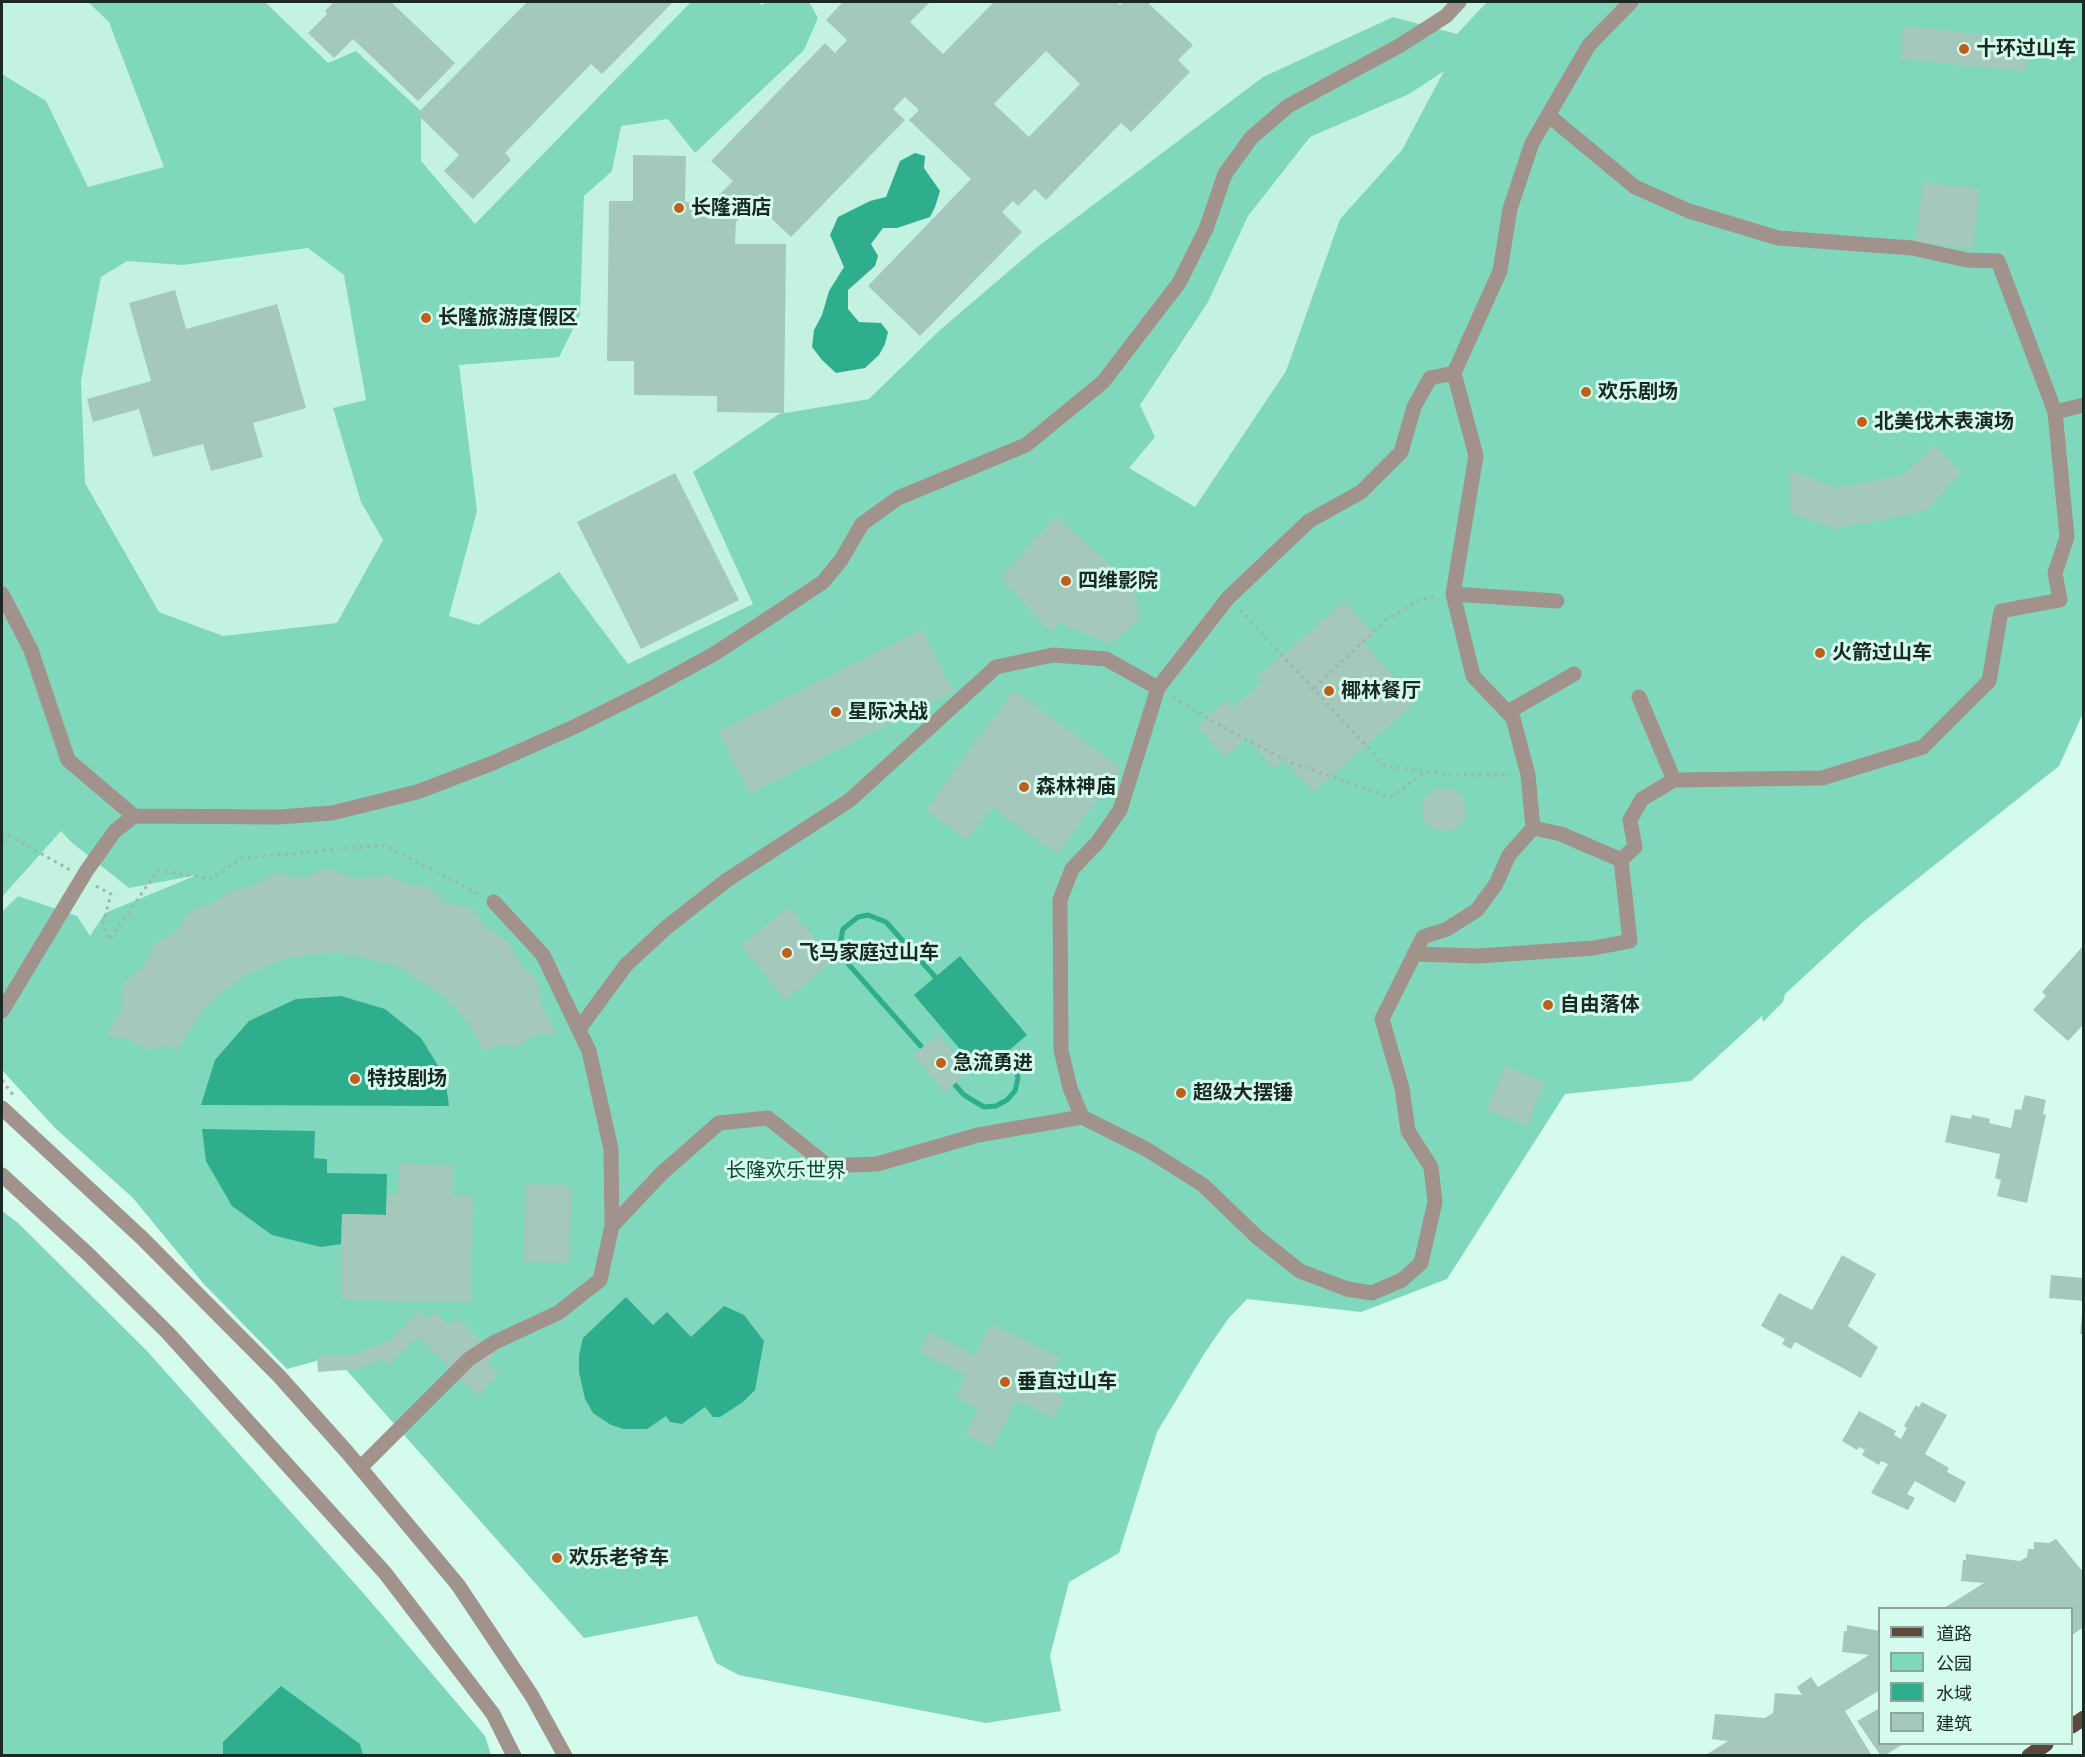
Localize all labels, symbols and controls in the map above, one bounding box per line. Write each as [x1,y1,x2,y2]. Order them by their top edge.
place label: 十环过山车 [1976,37,2076,61]
marker: 十环过山车 [1957,42,1971,56]
place label: 长隆酒店 [691,196,771,220]
marker: 长隆酒店 [672,201,686,215]
place label: 长隆旅游度假区 [438,306,578,330]
marker: 长隆旅游度假区 [419,311,433,325]
place label: 欢乐剧场 [1598,380,1678,404]
marker: 欢乐剧场 [1579,385,1593,399]
place label: 北美伐木表演场 [1874,410,2014,434]
marker: 北美伐木表演场 [1855,415,1869,429]
place label: 四维影院 [1078,569,1158,593]
marker: 四维影院 [1059,574,1073,588]
place label: 火箭过山车 [1832,641,1932,665]
marker: 火箭过山车 [1813,646,1827,660]
place label: 椰林餐厅 [1341,679,1421,703]
marker: 椰林餐厅 [1322,684,1336,698]
place label: 星际决战 [848,700,928,724]
marker: 星际决战 [829,705,843,719]
place label: 森林神庙 [1036,775,1116,799]
marker: 森林神庙 [1017,780,1031,794]
place label: 飞马家庭过山车 [799,941,939,965]
marker: 飞马家庭过山车 [780,946,794,960]
place label: 自由落体 [1560,993,1640,1017]
marker: 自由落体 [1541,998,1555,1012]
place label: 急流勇进 [953,1051,1033,1075]
marker: 急流勇进 [934,1056,948,1070]
place label: 特技剧场 [367,1067,447,1091]
marker: 特技剧场 [348,1072,362,1086]
place label: 超级大摆锤 [1193,1081,1293,1105]
marker: 超级大摆锤 [1174,1086,1188,1100]
park label: 长隆欢乐世界 [726,1159,846,1183]
place label: 垂直过山车 [1017,1370,1117,1394]
marker: 垂直过山车 [998,1375,1012,1389]
place label: 欢乐老爷车 [569,1546,669,1570]
marker: 欢乐老爷车 [550,1551,564,1565]
legend [1878,1607,2073,1745]
text: 道路 [1936,1622,1972,1645]
text: 公园 [1936,1652,1972,1675]
text: 水域 [1936,1682,1972,1705]
text: 建筑 [1936,1712,1972,1735]

